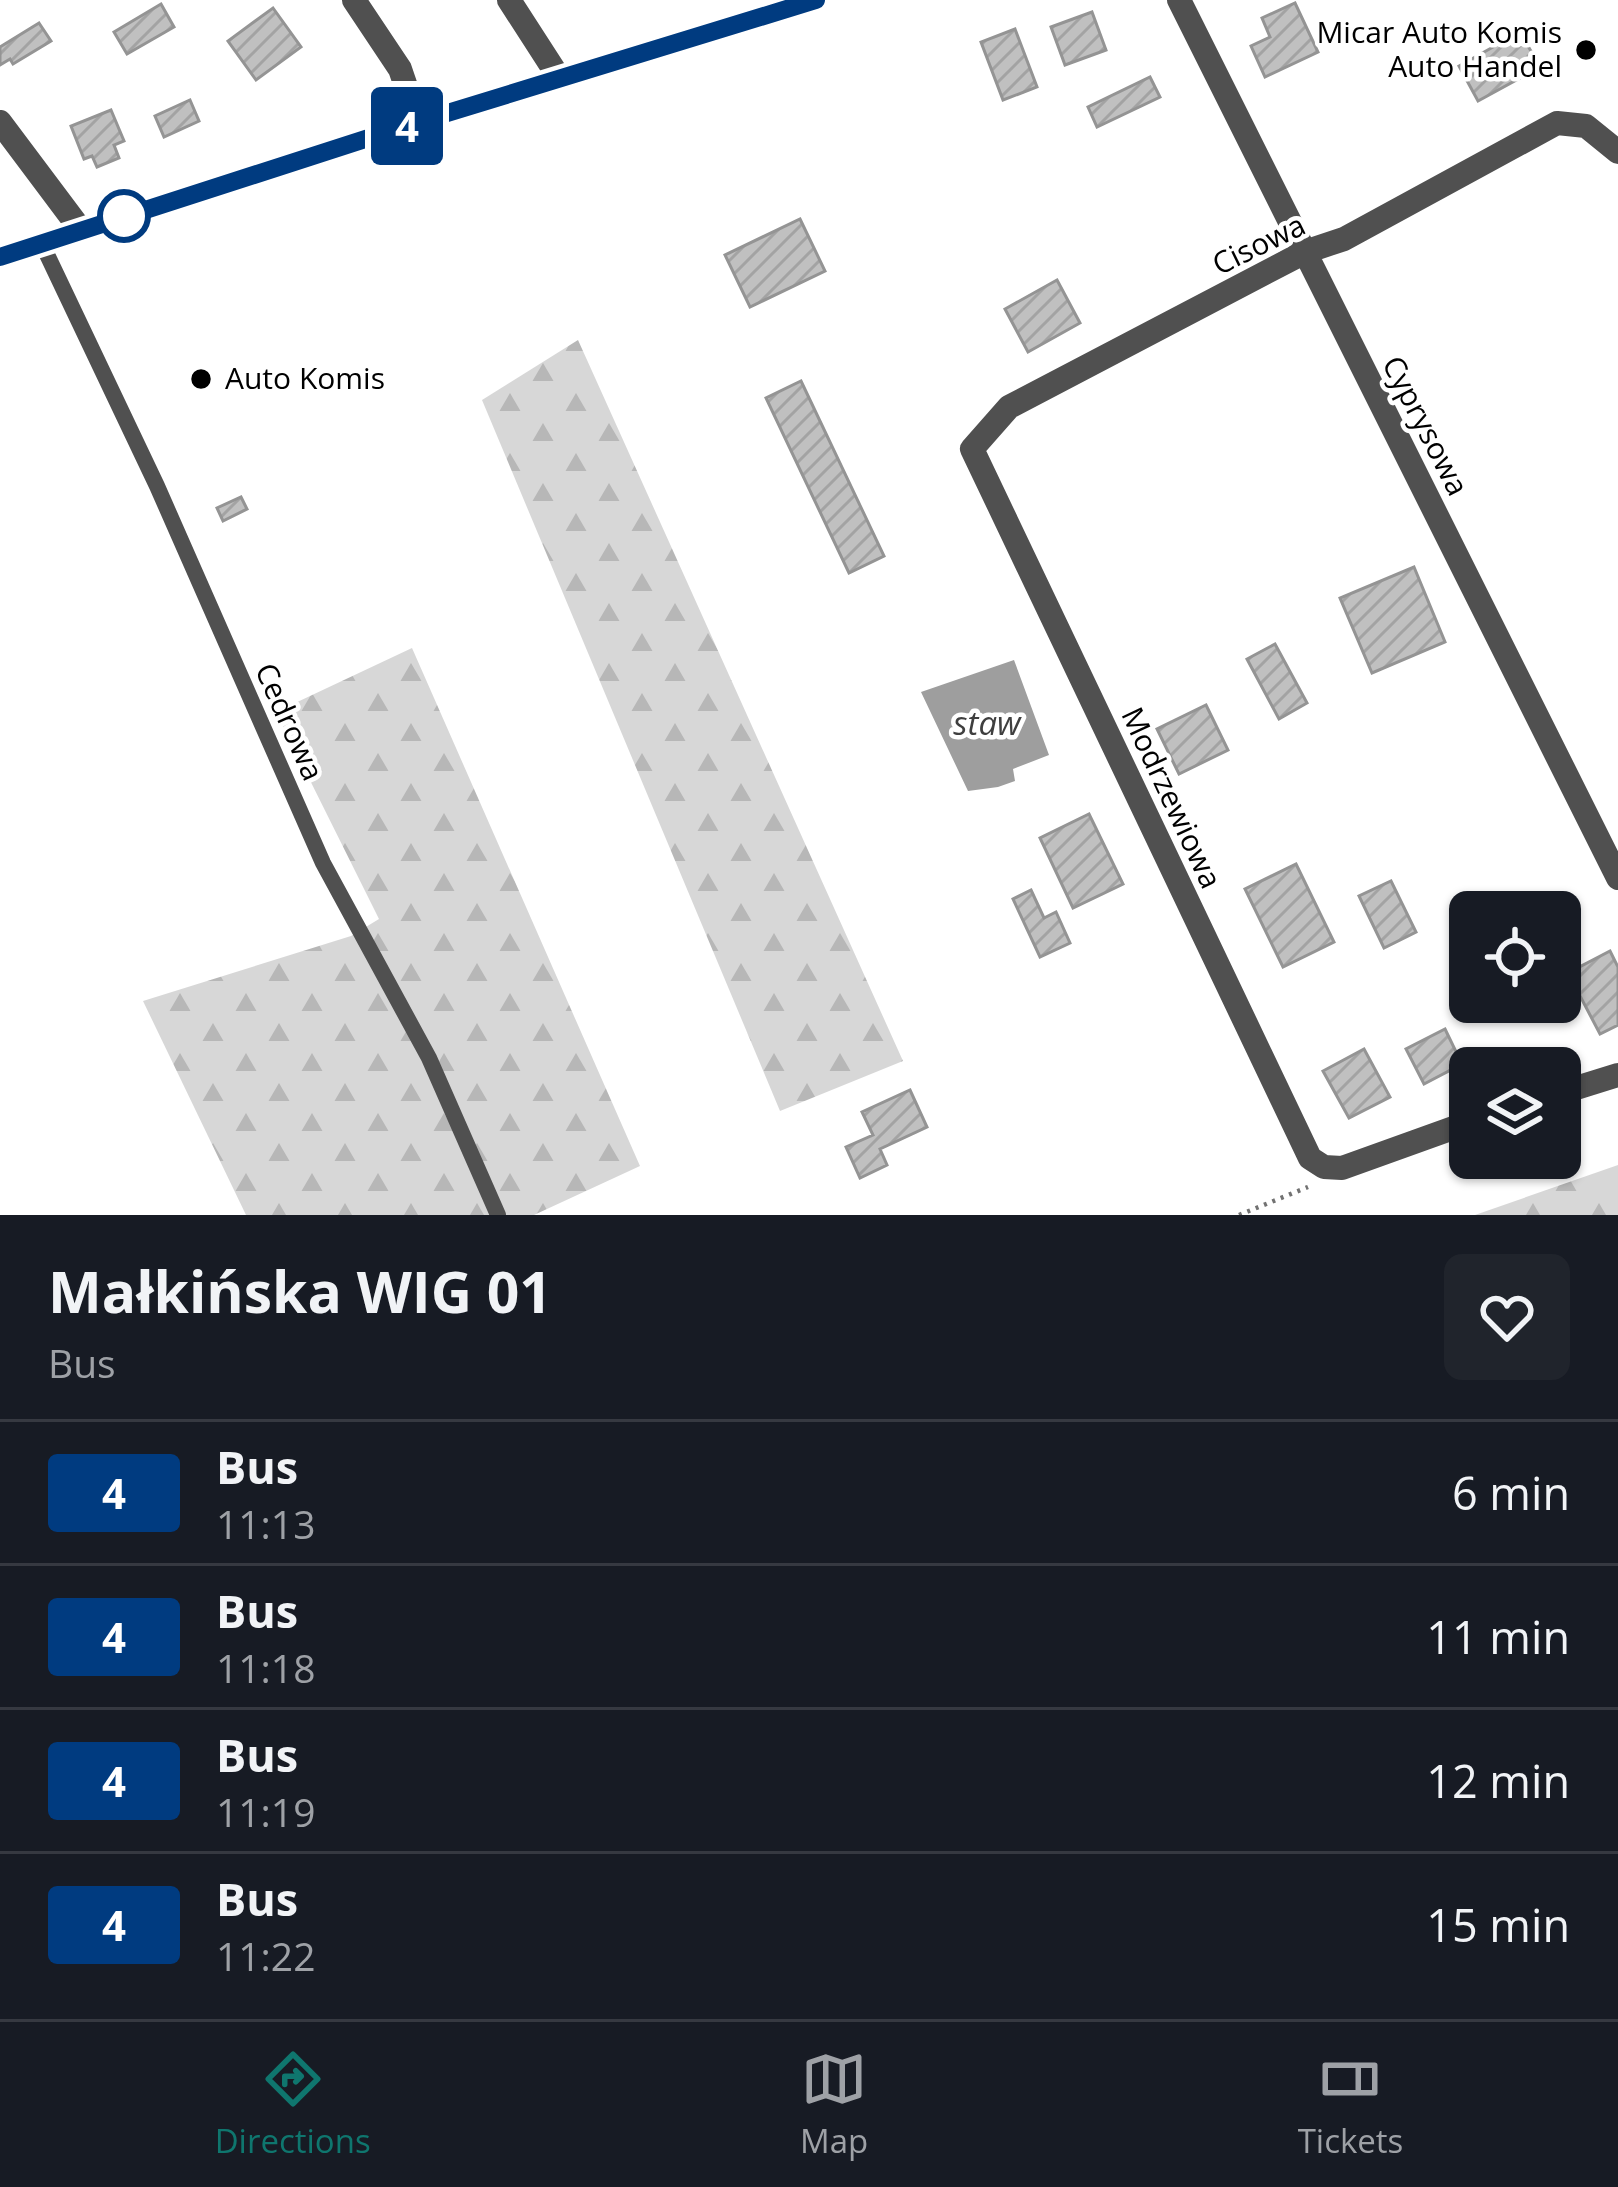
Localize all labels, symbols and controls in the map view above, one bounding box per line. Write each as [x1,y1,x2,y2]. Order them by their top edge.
place label: Micar Auto Komis Auto Handel [1316,11,1562,86]
marker: Micar Auto Komis Auto Handel [1573,37,1599,63]
line badge: 4 [368,87,446,165]
text: 4 [395,97,419,154]
unlabelled marker [99,191,149,241]
street label: Cisowa [1205,204,1312,284]
street label: Cyprysowa [1374,348,1479,502]
place label: Auto Komis [225,357,385,398]
marker: Auto Komis [188,366,214,392]
street label: Cedrowa [246,656,334,787]
water label: staw [953,700,1022,745]
street label: Modrzewiowa [1113,700,1232,895]
map controls [1449,891,1581,1179]
button: locate [1449,891,1581,1023]
button: layers [1449,1047,1581,1179]
text: Małkińska WIG 01 [48,1252,552,1330]
button: heart [1444,1254,1570,1380]
text: Bus [48,1336,116,1389]
text: Bus [216,1436,298,1497]
text: 6 min [1452,1462,1570,1523]
text: 4 [102,1464,126,1521]
text: 11:13 [216,1497,315,1550]
text: Bus [216,1580,298,1641]
text: 11 min [1426,1606,1570,1667]
text: 4 [102,1608,126,1665]
text: 11:18 [216,1641,315,1694]
text: Bus [216,1724,298,1785]
text: 12 min [1426,1750,1570,1811]
text: 4 [102,1752,126,1809]
text: 11:19 [216,1785,315,1838]
text: Bus [216,1868,298,1929]
text: 15 min [1426,1894,1570,1955]
text: 4 [102,1896,126,1953]
text: 11:22 [216,1929,315,1982]
tab: Directions [215,2046,371,2163]
tab: Map [800,2046,868,2163]
tab: Tickets [1298,2046,1403,2163]

